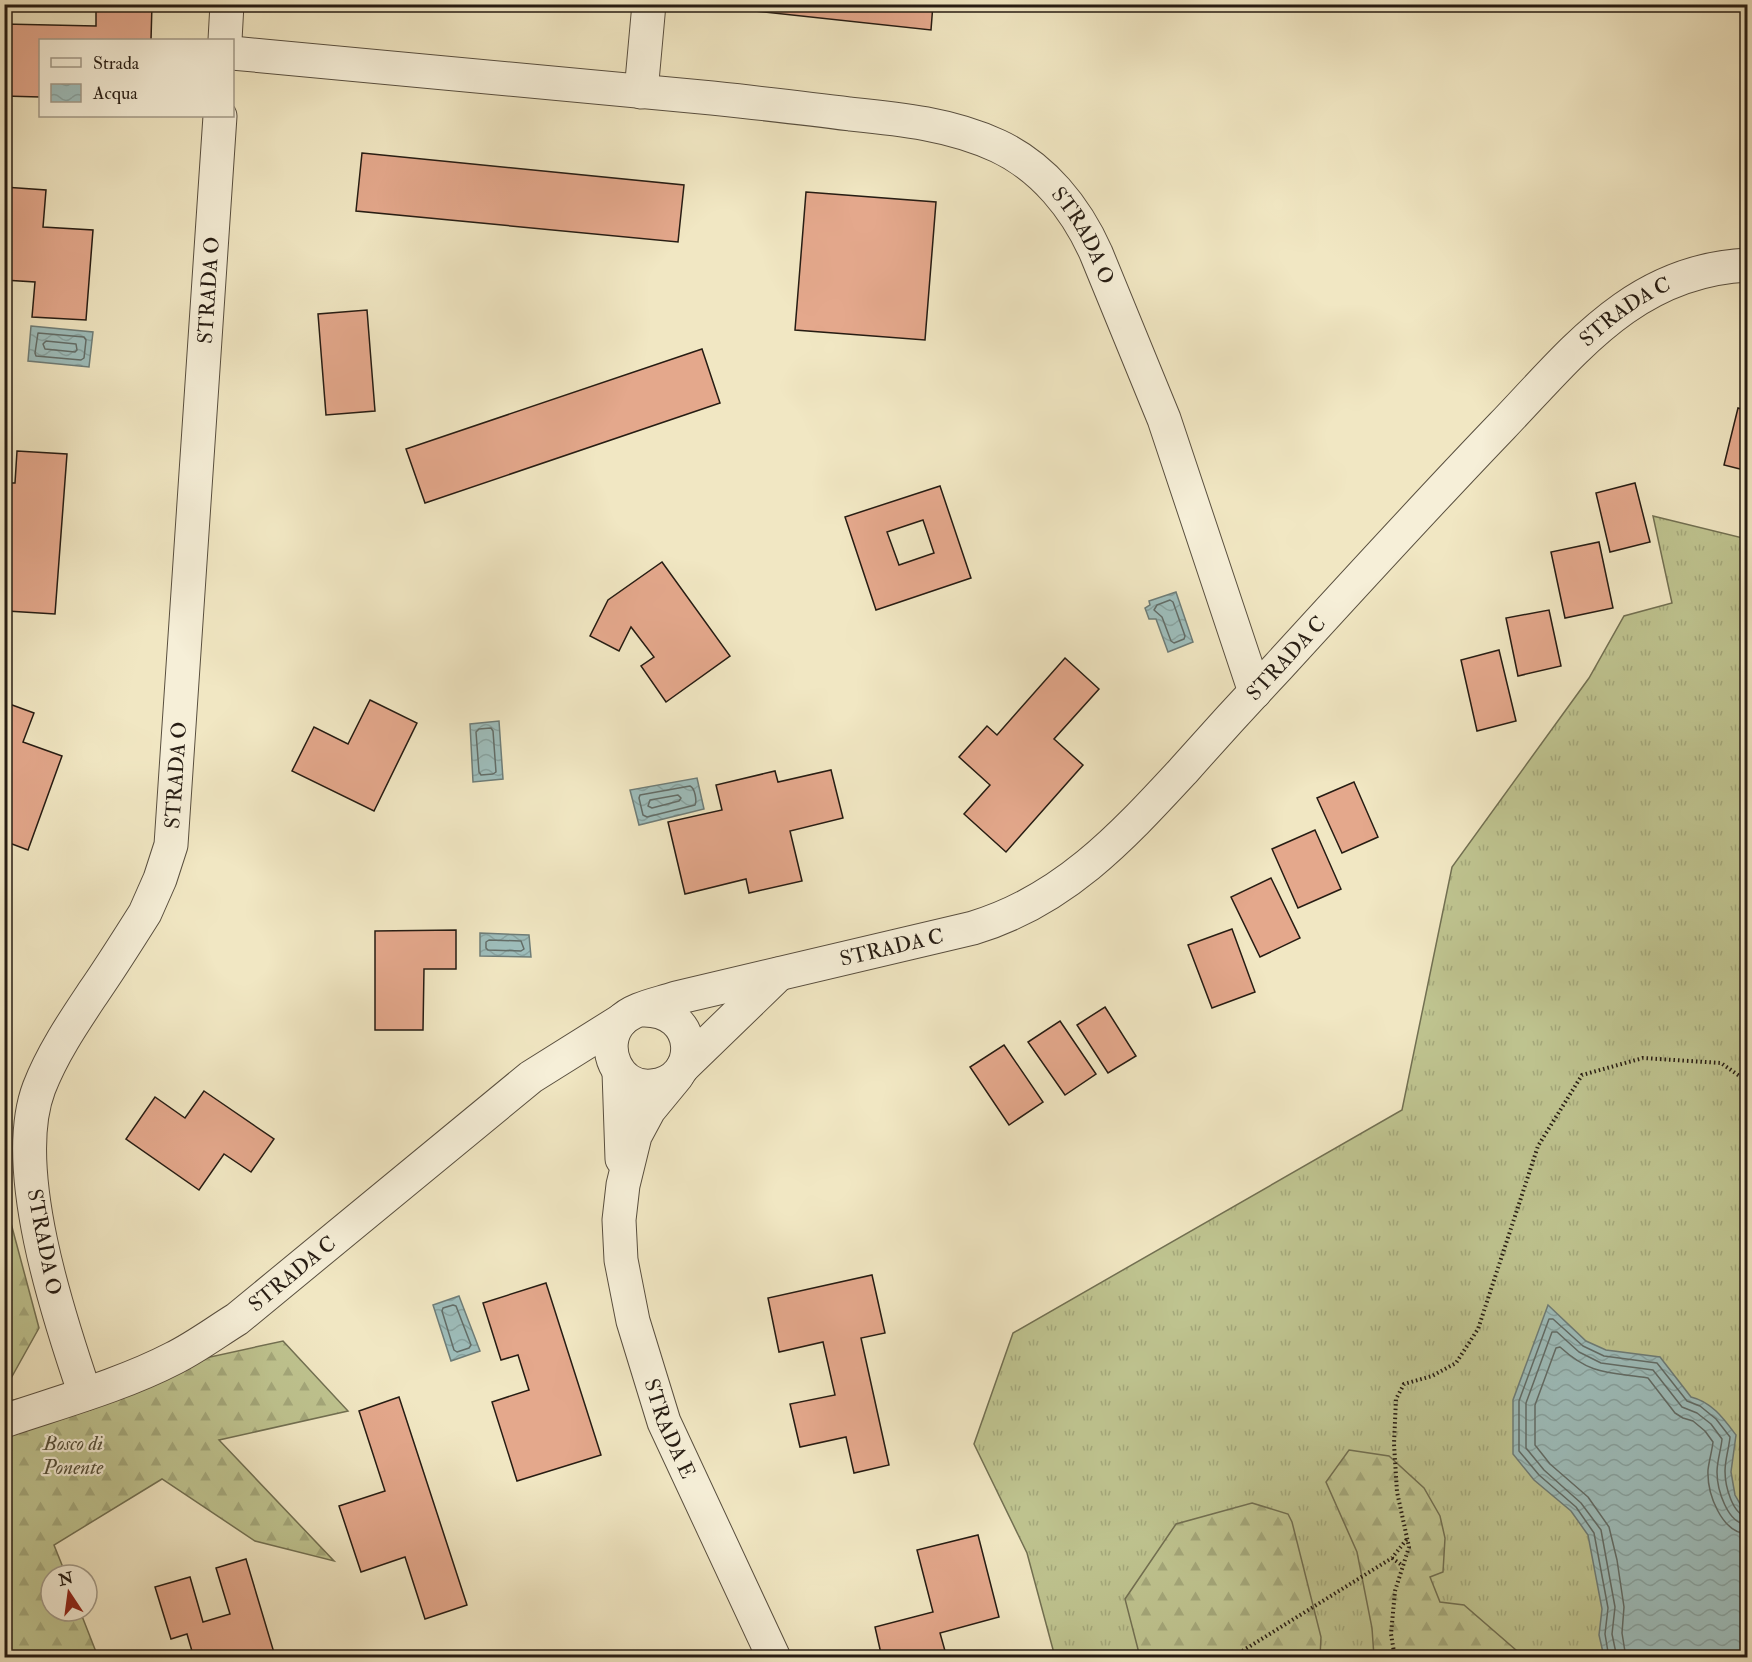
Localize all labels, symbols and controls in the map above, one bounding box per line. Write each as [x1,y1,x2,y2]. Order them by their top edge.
legend [39,39,234,117]
text: Strada [93,52,140,75]
text: Acqua [92,82,138,105]
street label: STRADA O [1046,181,1121,288]
street label: STRADA O [191,236,225,345]
street label: STRADA C [1573,270,1675,352]
street label: STRADA C [1240,610,1332,706]
street label: STRADA O [159,721,193,830]
street label: STRADA C [837,922,946,972]
street label: STRADA O [21,1187,67,1297]
street label: STRADA C [243,1230,341,1318]
street label: STRADA E [638,1375,702,1483]
park label: Bosco di Ponente [42,1430,104,1481]
north arrow [39,1563,99,1623]
text: N [56,1568,76,1591]

